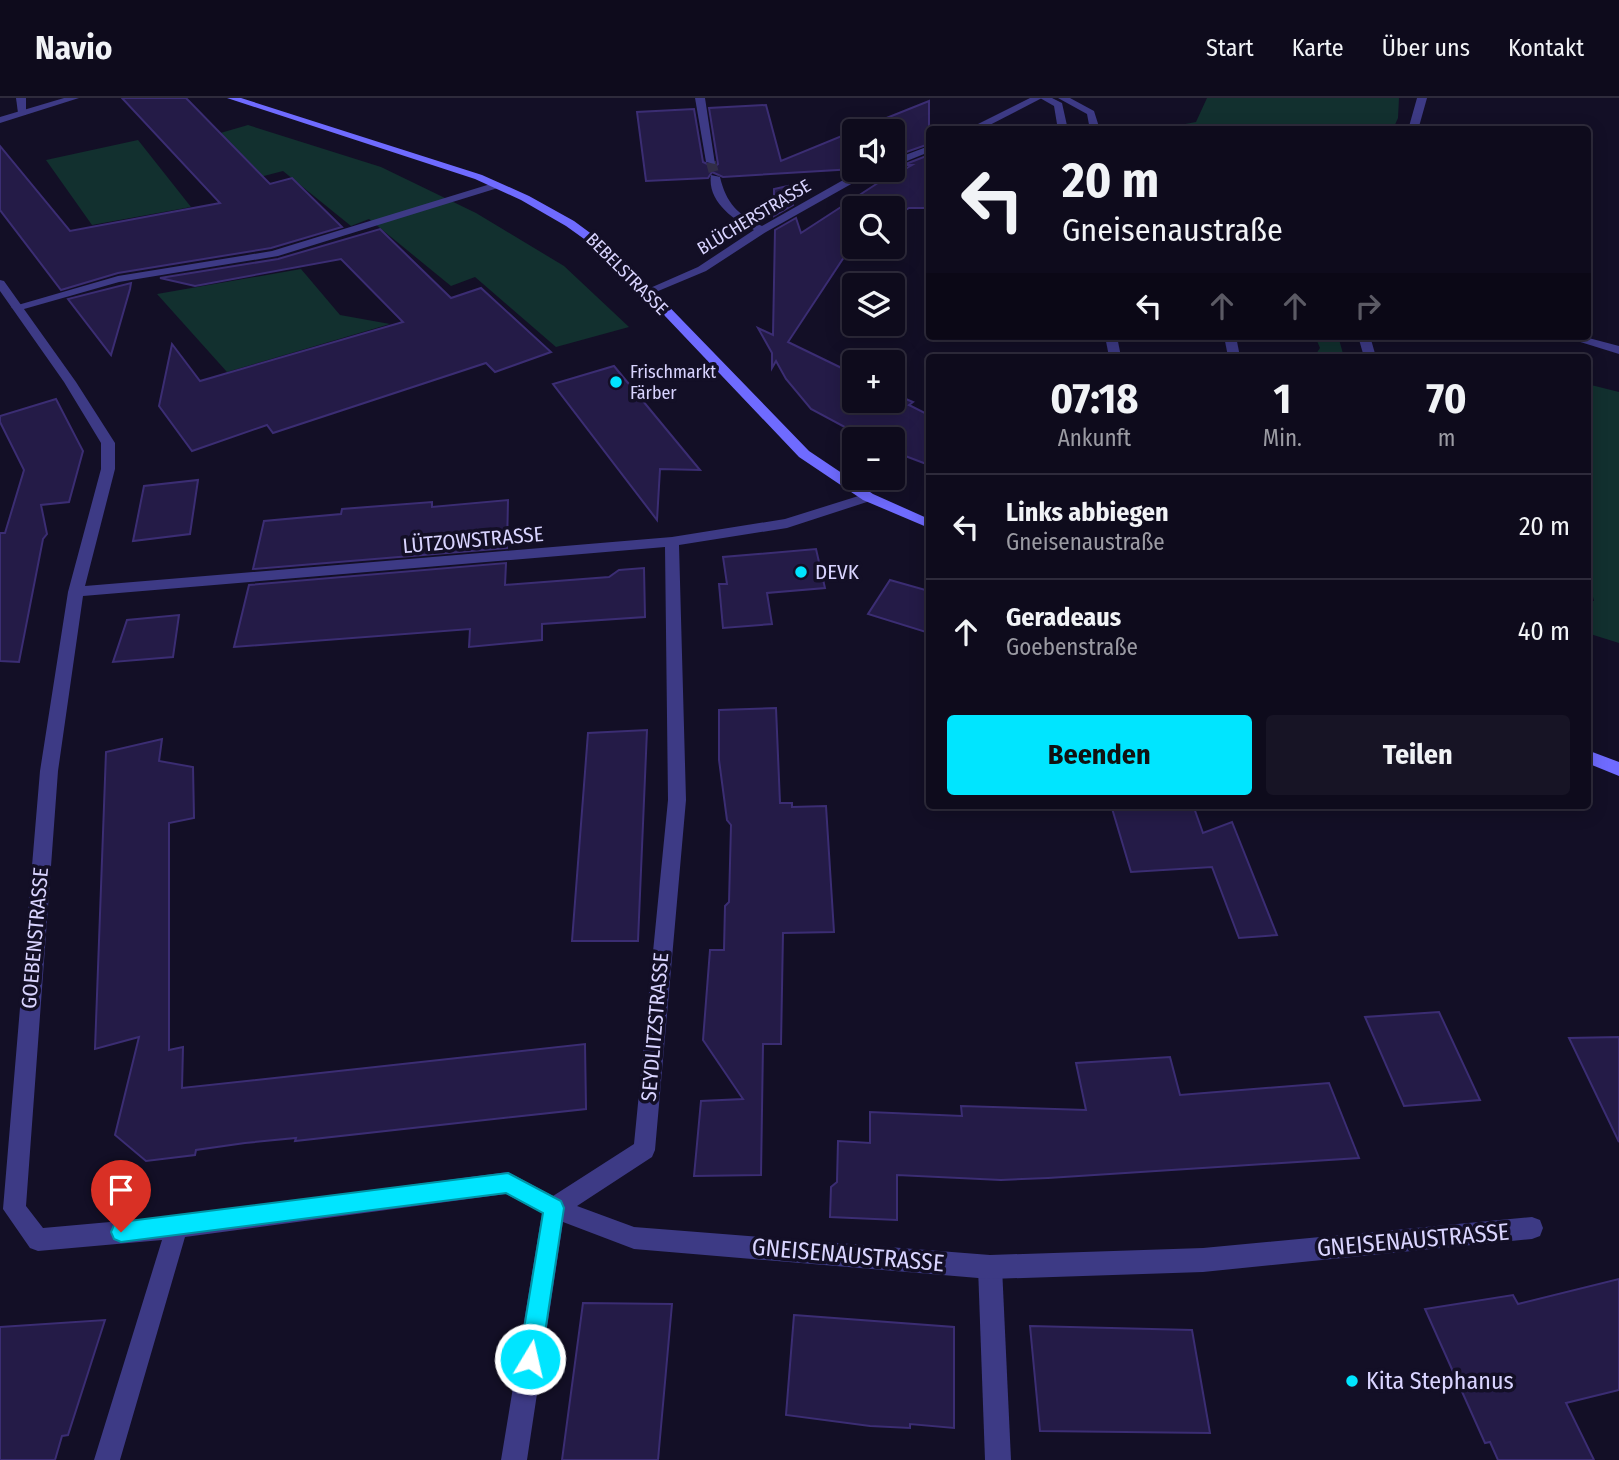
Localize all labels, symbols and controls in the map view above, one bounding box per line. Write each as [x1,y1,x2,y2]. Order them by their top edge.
text: Navio [35,28,112,68]
text: Start [1206,34,1254,62]
text: Karte [1292,34,1344,62]
text: Über uns [1382,34,1470,62]
text: Kontakt [1508,34,1584,62]
map controls [842,119,905,490]
button: sound [842,119,905,182]
text: 20 m [1062,151,1159,210]
icon: left [947,154,1038,245]
street label: BLÜCHERSTRASSE [693,175,815,259]
button: search [842,196,905,259]
text: Gneisenaustraße [1062,211,1283,249]
street label: BEBELSTRASSE [582,229,672,319]
button: layers [842,273,905,336]
icon: left [1130,287,1168,325]
icon: ahead [1203,287,1241,325]
icon: ahead [1276,287,1314,325]
icon: right [1349,287,1387,325]
button: + [842,350,905,413]
place label: Frischmarkt Färber [630,361,716,404]
marker: Frischmarkt Färber [608,374,624,390]
text: 07:18 [1050,374,1139,424]
text: 1 [1273,374,1291,424]
text: 70 [1426,374,1467,424]
text: Ankunft [1058,424,1131,452]
text: Min. [1263,424,1302,452]
text: m [1438,424,1455,452]
button: − [842,427,905,490]
text: Links abbiegen [1006,497,1169,528]
icon: left [947,508,985,546]
text: 20 m [1519,511,1570,542]
street label: LÜTZOWSTRASSE [402,521,545,559]
text: Gneisenaustraße [1006,528,1165,556]
place label: DEVK [815,559,860,585]
marker: DEVK [793,564,809,580]
text: Geradeaus [1006,602,1121,633]
icon: ahead [947,613,985,651]
text: 40 m [1518,616,1570,647]
text: Goebenstraße [1006,633,1138,661]
button: Beenden [947,715,1252,795]
button: Teilen [1266,715,1570,795]
street label: GOEBENSTRASSE [16,866,54,1010]
street label: SEYDLITZSTRASSE [636,951,674,1102]
pin [91,1160,151,1232]
icon: arrive [102,1171,140,1209]
street label: GNEISENAUSTRASSE [1316,1218,1510,1262]
street label: GNEISENAUSTRASSE [751,1233,945,1277]
position arrow [493,1322,567,1396]
place label: Kita Stephanus [1366,1367,1514,1395]
marker: Kita Stephanus [1344,1373,1360,1389]

